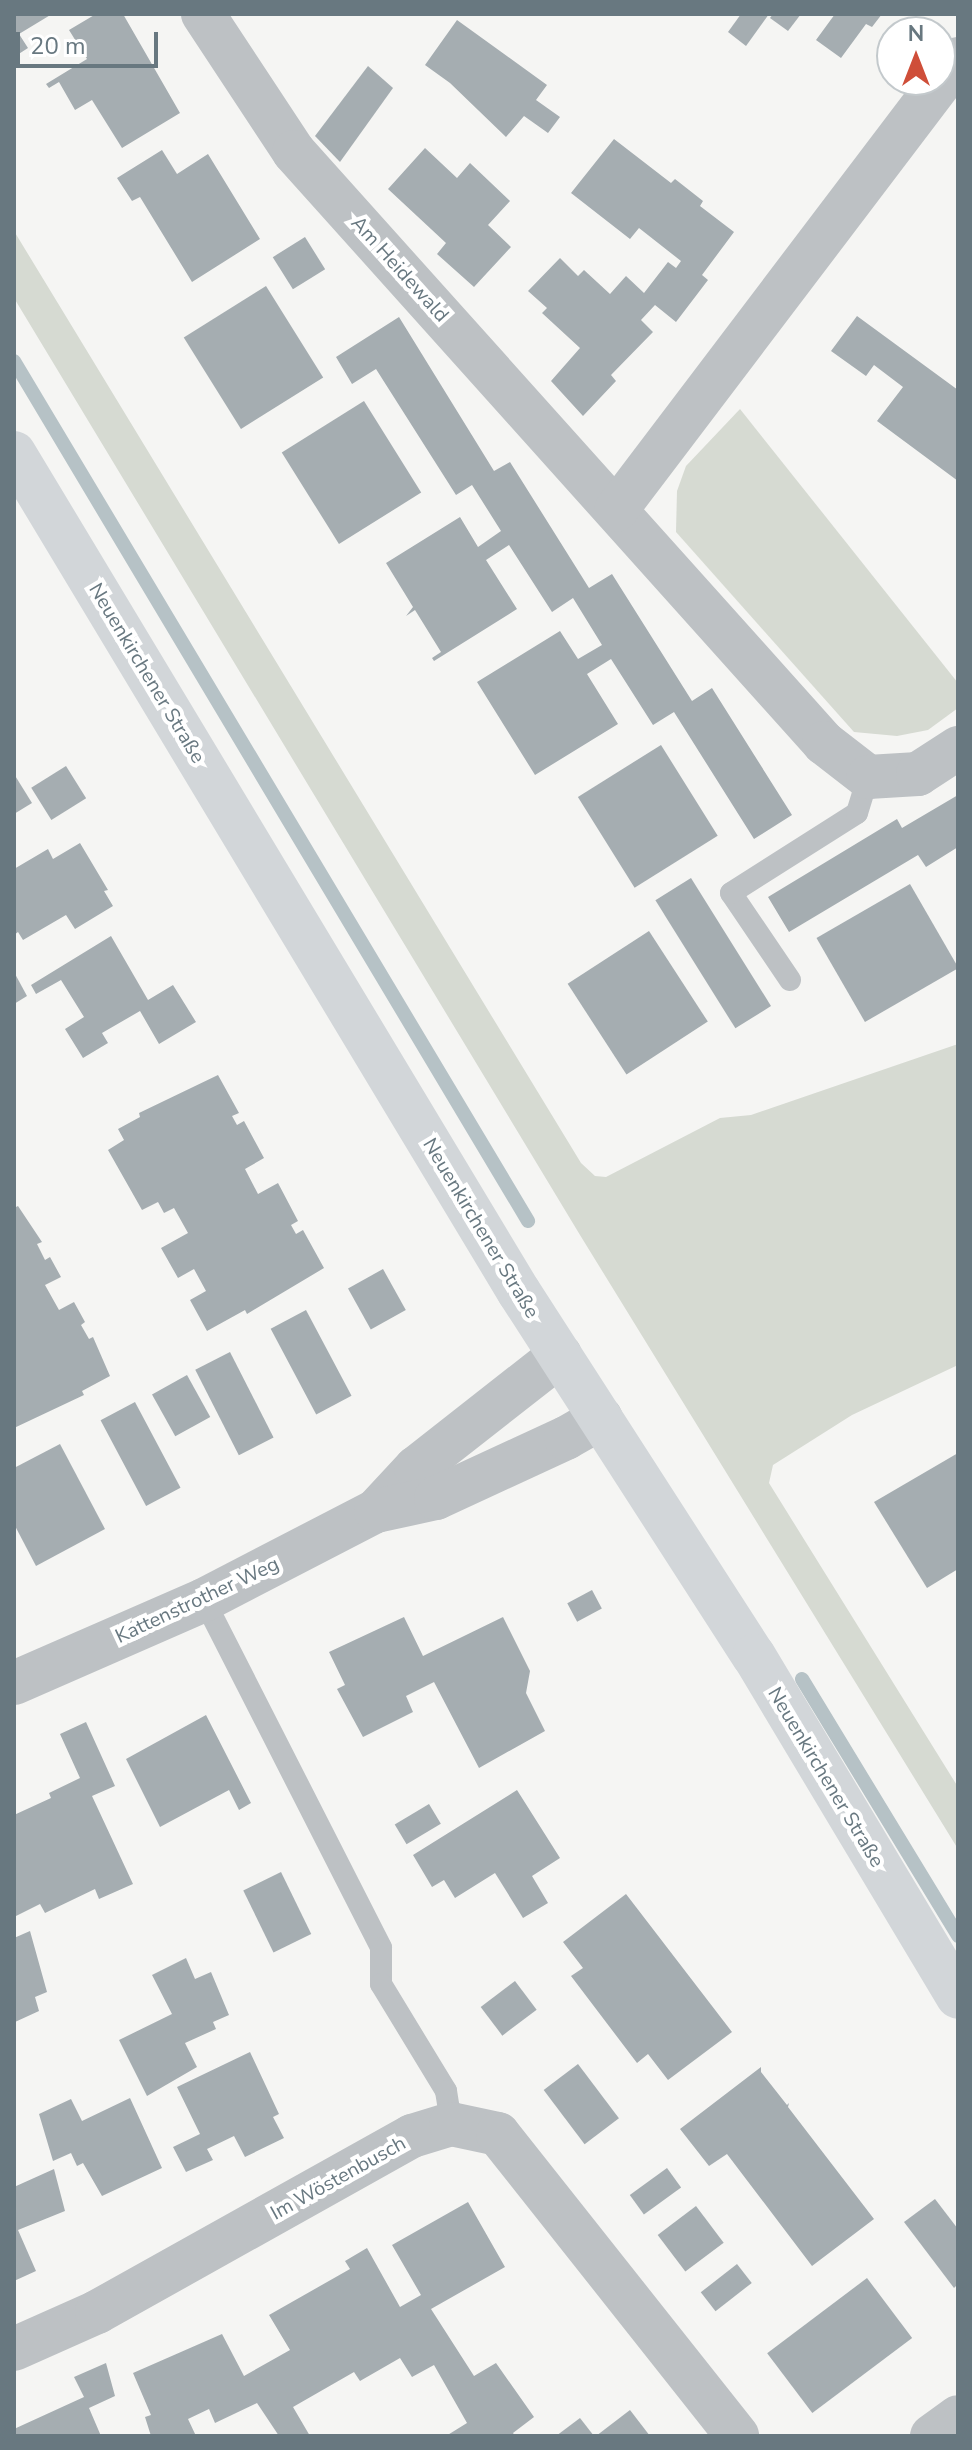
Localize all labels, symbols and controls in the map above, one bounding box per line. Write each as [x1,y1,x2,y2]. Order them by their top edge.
scale bar [20,16,162,66]
north arrow [876,16,956,96]
text: N [908,19,924,49]
text: 20 m [30,30,86,62]
street label: Am Heidewald [346,211,454,327]
street label: Neuenkirchener Straße [84,579,210,767]
street label: Neuenkirchener Straße [418,1134,544,1322]
street label: Kattenstrother Weg [111,1552,283,1648]
street label: Neuenkirchener Straße [763,1683,889,1871]
street label: Im Wöstenbusch [266,2131,410,2225]

